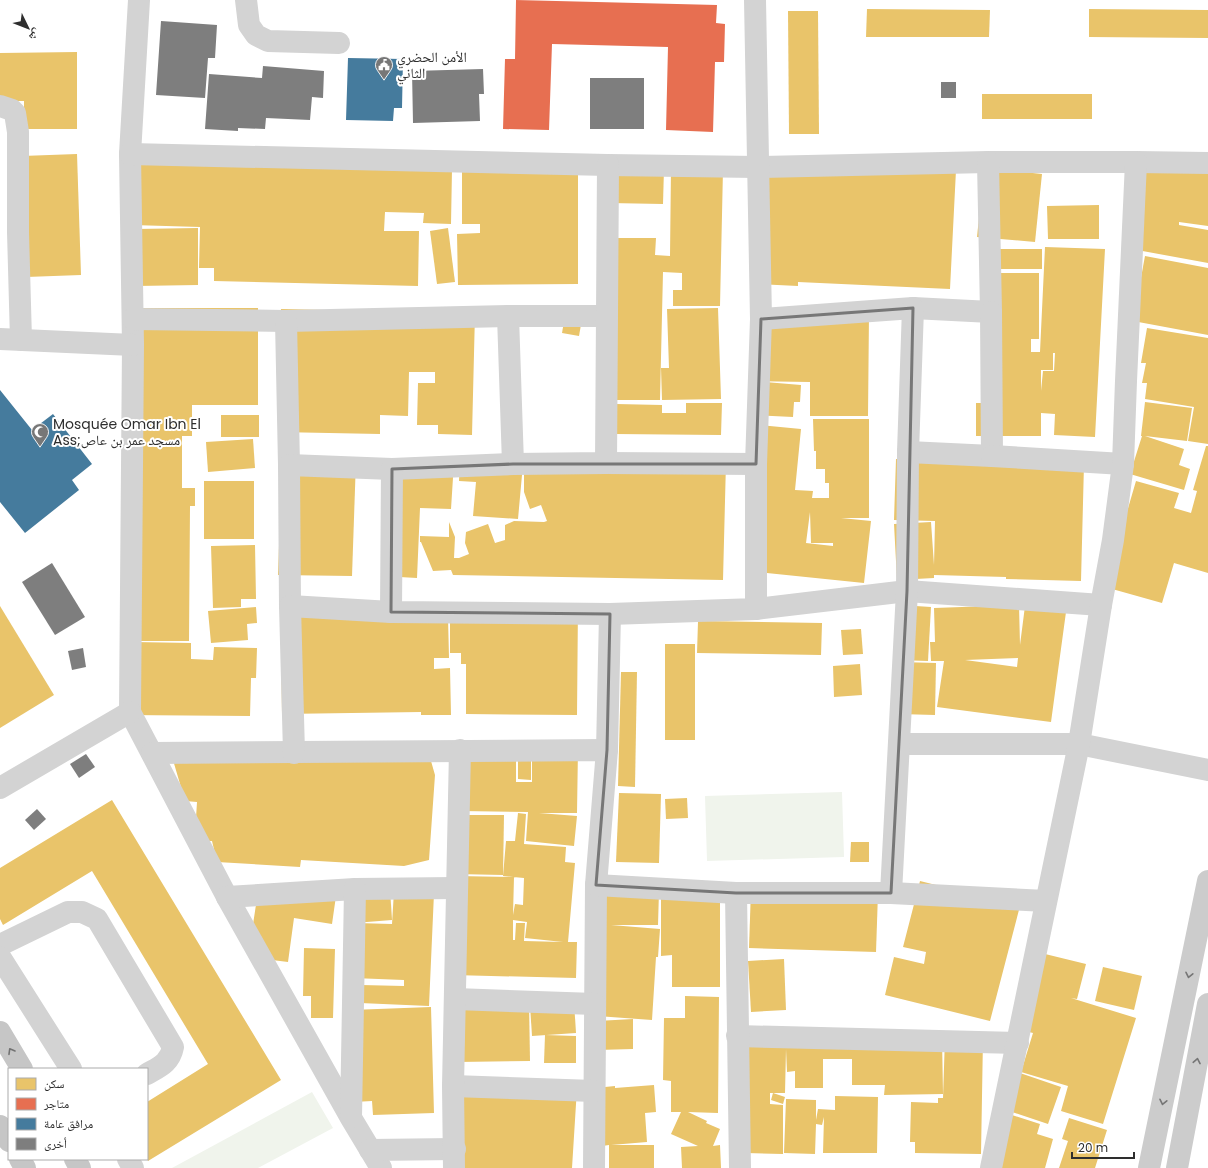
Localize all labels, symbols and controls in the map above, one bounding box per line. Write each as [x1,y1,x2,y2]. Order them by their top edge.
north arrow [8,8,48,48]
text: ش [25,25,45,45]
place label: الأمن الحضري الثاني [397,47,467,85]
public building icon: الأمن الحضري الثاني [374,55,394,80]
place label: Mosquée Omar Ibn El Ass;مسجد عمر بن عاص [53,414,201,450]
mosque icon: Mosquée Omar Ibn El Ass;مسجد عمر بن عاص [30,422,50,447]
one-way arrow [1185,971,1193,978]
one-way arrow [8,1048,15,1055]
one-way arrow [1193,1058,1201,1064]
legend [8,1068,148,1160]
text: سكن [44,1075,65,1092]
text: متاجر [43,1095,69,1112]
one-way arrow [1159,1099,1167,1105]
text: مرافق عامة [44,1115,93,1132]
scale bar [1072,1134,1134,1160]
text: أخرى [44,1135,67,1152]
text: 20 m [1078,1139,1108,1156]

